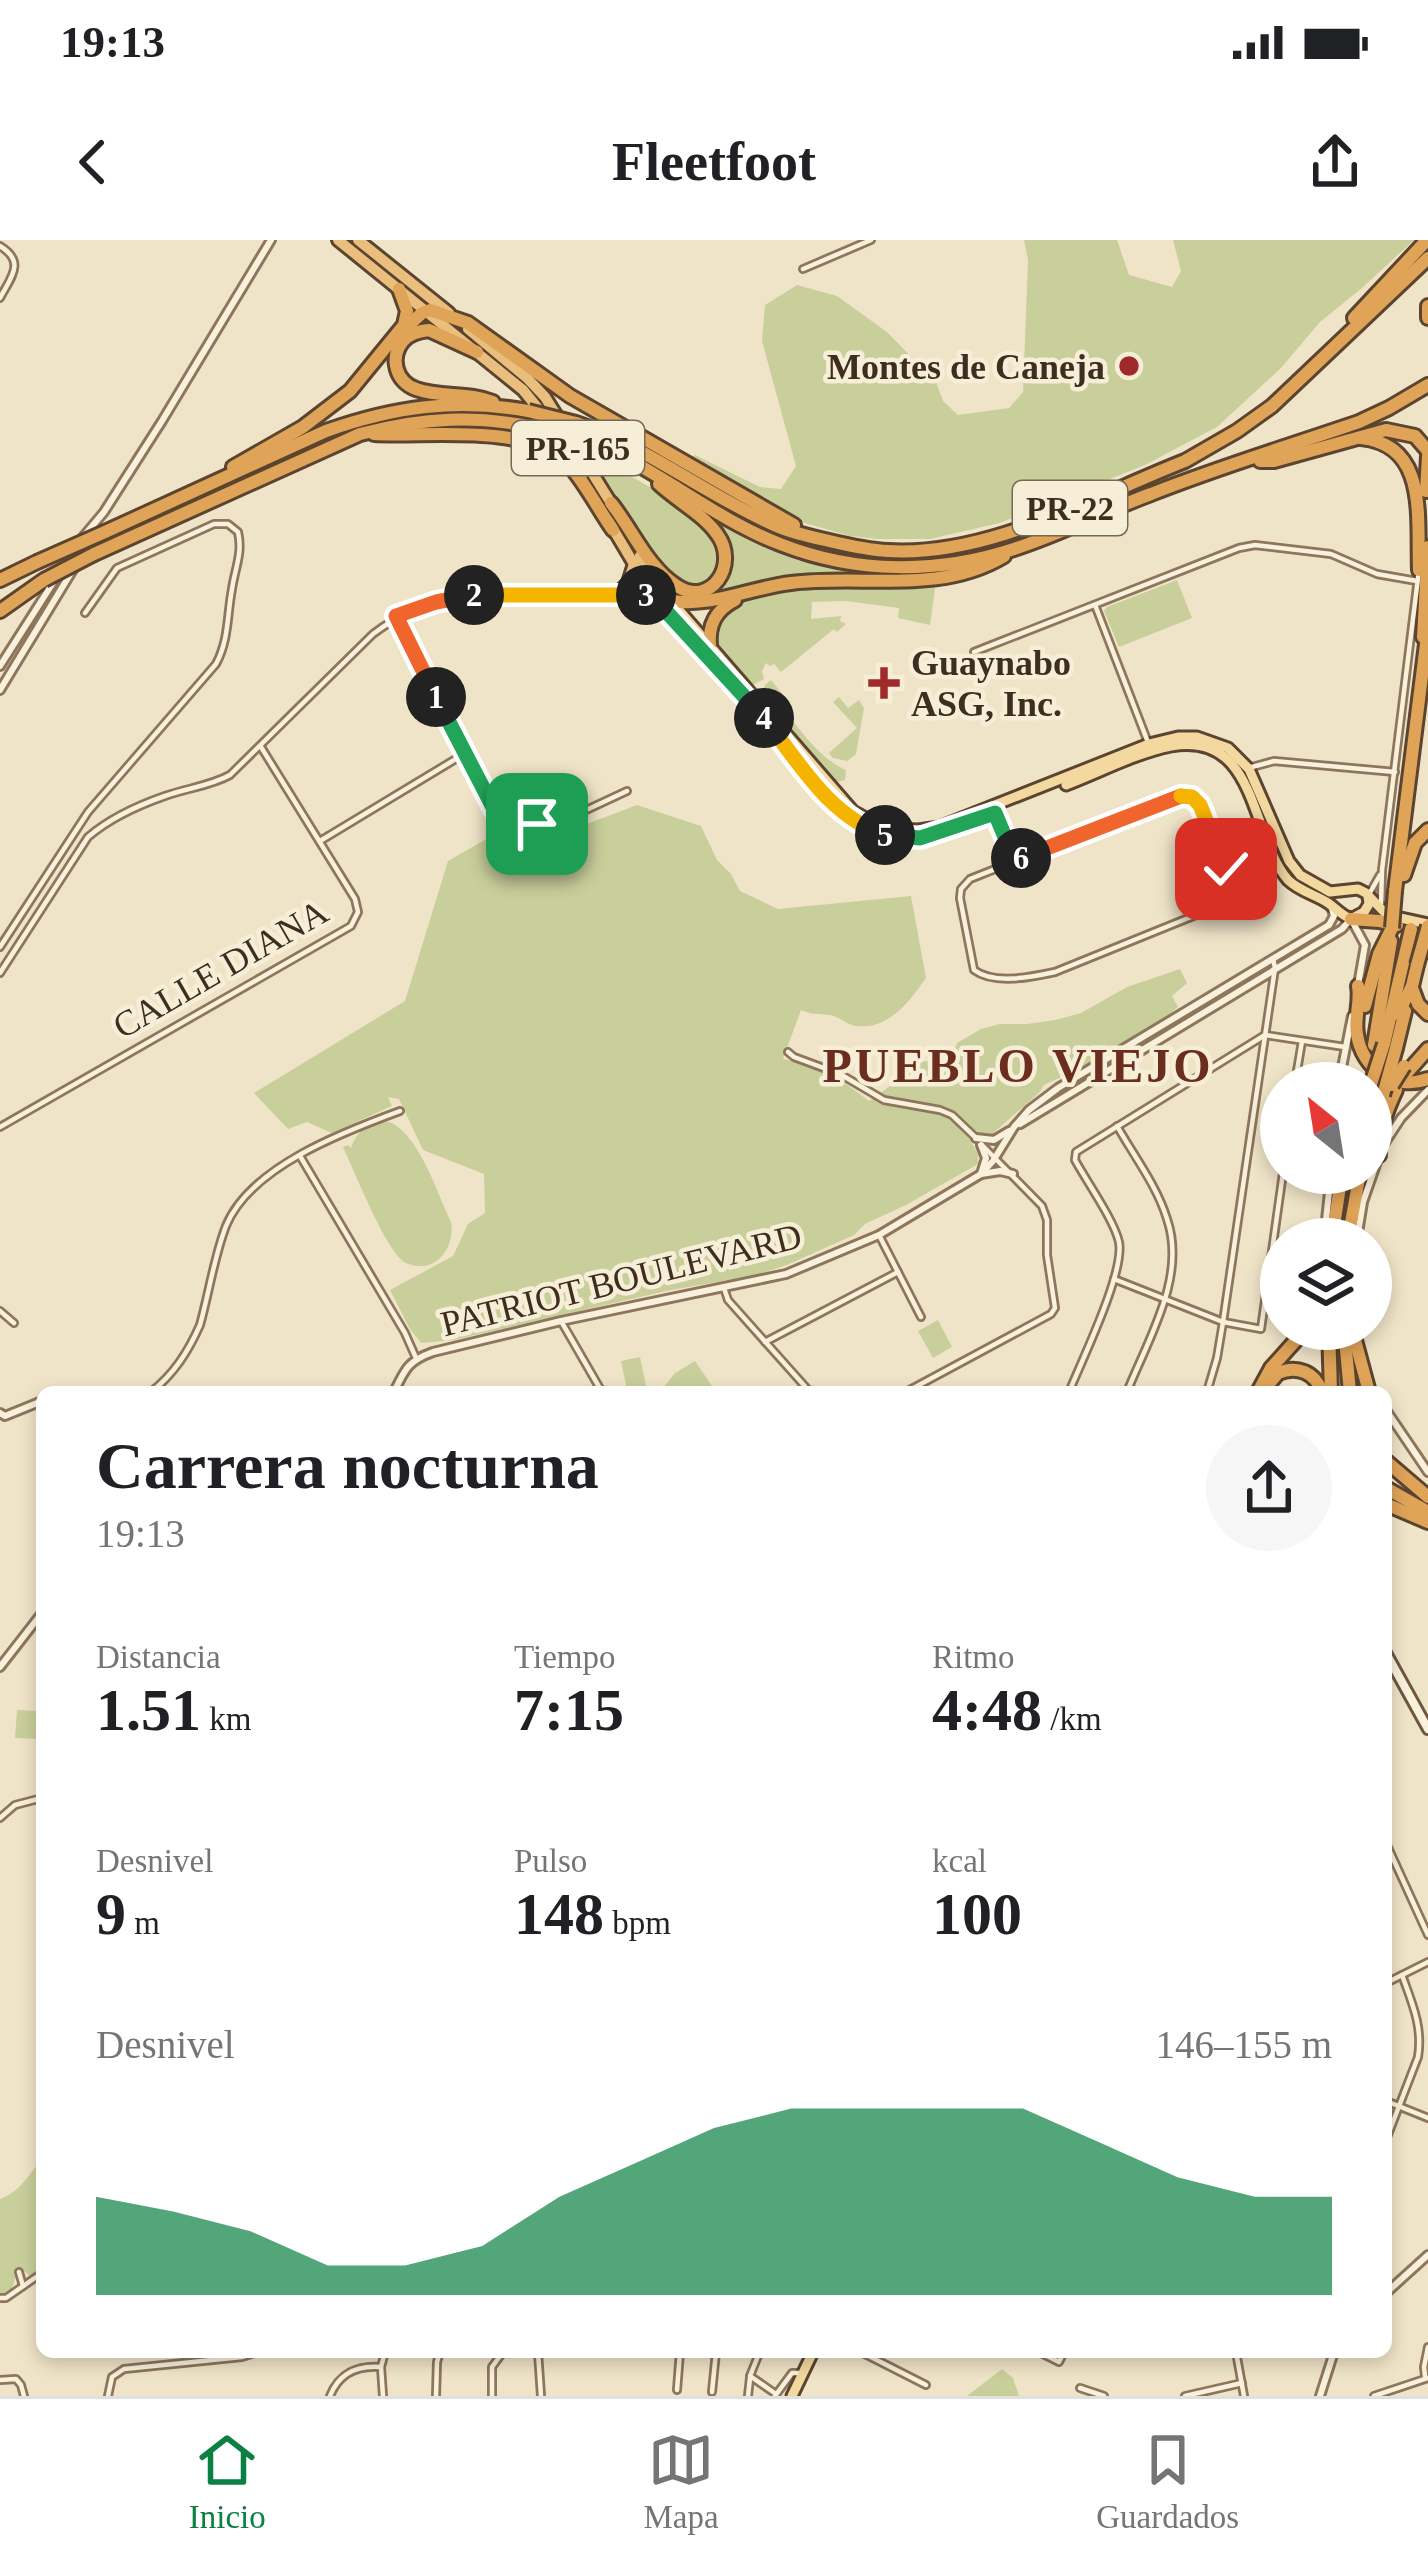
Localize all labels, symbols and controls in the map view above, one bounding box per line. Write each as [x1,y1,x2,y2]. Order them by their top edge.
text: 19:13 [60,17,165,67]
icon: back [60,129,126,195]
icon: share [1302,129,1368,195]
text: Fleetfoot [612,132,816,192]
place label: Montes de Caneja [827,347,1105,387]
marker: Montes de Caneja [1116,353,1142,379]
road number: PR-165 [512,421,644,475]
road number: PR-22 [1013,481,1127,535]
pin: 2 [444,565,504,625]
pin: 3 [616,565,676,625]
text: 2 [466,577,482,613]
text: 3 [638,577,654,613]
place label: Guaynabo ASG, Inc. [911,643,1071,724]
pin: 1 [406,667,466,727]
marker: Guaynabo ASG, Inc. [868,667,900,699]
text: 1 [428,679,444,715]
pin: 4 [734,688,794,748]
text: 4 [756,700,772,736]
pin [486,773,588,875]
icon: arrive [504,791,570,857]
pin: 5 [855,805,915,865]
text: 5 [877,817,893,853]
pin [1175,818,1277,920]
pin: 6 [991,828,1051,888]
icon: check [1193,836,1259,902]
text: 6 [1013,840,1029,876]
street label: CALLE DIANA [106,891,335,1046]
district label: PUEBLO VIEJO [822,1039,1214,1092]
north arrow [1260,1062,1392,1194]
map controls [1260,1062,1392,1350]
street label: PATRIOT BOULEVARD [437,1216,806,1344]
button: layers [1260,1218,1392,1350]
button: share [1206,1425,1332,1551]
text: Carrera nocturna [96,1429,599,1502]
text: 19:13 [96,1512,185,1555]
text: Distancia [96,1639,221,1675]
text: Tiempo [514,1639,615,1675]
text: Ritmo [932,1639,1015,1675]
text: 1.51 [96,1677,201,1743]
text: 7:15 [514,1677,624,1743]
text: 4:48 [932,1677,1042,1743]
text: km [201,1701,251,1737]
text: /km [1042,1701,1102,1737]
text: Desnivel [96,1843,213,1879]
text: Pulso [514,1843,587,1879]
text: kcal [932,1843,987,1879]
text: 9 [96,1881,126,1947]
text: 148 [514,1881,604,1947]
text: 100 [932,1881,1022,1947]
text: m [126,1905,160,1941]
text: bpm [604,1905,671,1941]
text: Desnivel [96,2023,235,2066]
text: 146–155 m [1155,2023,1332,2066]
tab: Inicio [189,2427,266,2536]
tab: Mapa [643,2427,719,2536]
tab: Guardados [1096,2427,1239,2536]

